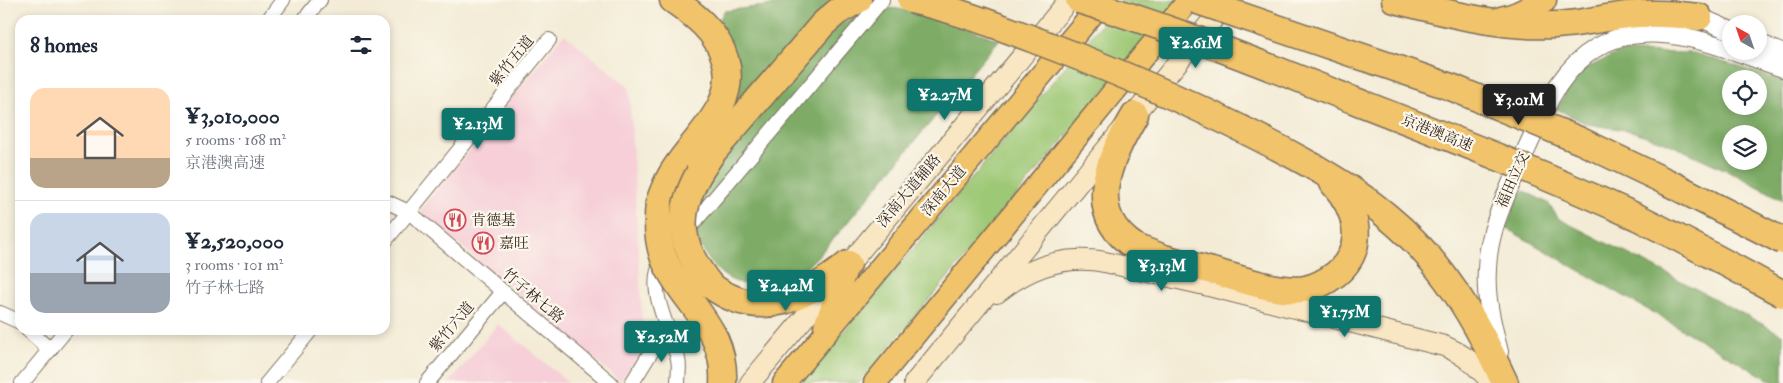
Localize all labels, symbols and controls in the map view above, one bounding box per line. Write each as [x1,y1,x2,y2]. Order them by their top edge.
north arrow [1722,15,1768,60]
map controls [1722,15,1767,170]
pin: ¥2.61M [1155,27,1237,69]
icon: filters [347,31,375,59]
text: 8 homes [30,32,98,59]
street label: 紫竹五道 [486,32,538,90]
text: ¥2.61M [1170,33,1222,53]
button: locate [1722,70,1767,115]
pin: ¥2.27M [904,78,986,121]
pin: ¥3.01M [1478,84,1560,126]
text: ¥2.27M [918,85,972,105]
text: ¥3.01M [1494,90,1544,110]
text: ¥3,010,000 [185,103,280,130]
icon: home [70,108,130,168]
pin: ¥2.13M [437,108,519,150]
street label: 京港澳高速 [1399,110,1475,156]
text: ¥2.13M [453,114,503,134]
button: layers [1722,125,1767,170]
text: 5 rooms · 168 m² [185,130,286,150]
street label: 福田立交 [1492,149,1534,211]
street label: 深南大道辅路 [873,151,945,231]
text: 京港澳高速 [185,153,265,173]
street label: 深南大道 [918,162,970,220]
restaurant icon: 肯德基 [443,208,467,232]
place label: 肯德基 [471,211,516,230]
text: ¥2,520,000 [185,228,284,255]
restaurant icon: 嘉旺 [471,231,495,255]
icon: home [70,233,130,293]
place label: 嘉旺 [499,234,529,253]
pin: ¥3.13M [1121,250,1203,292]
text: 3 rooms · 101 m² [185,255,283,275]
text: ¥3.13M [1138,256,1186,276]
street label: 竹子林七路 [498,265,568,327]
pin: ¥2.42M [745,270,827,312]
text: ¥2.42M [758,276,814,296]
text: 竹子林七路 [185,278,265,298]
pin: ¥1.75M [1304,296,1386,338]
street label: 紫竹六道 [425,298,479,356]
text: ¥1.75M [1320,302,1370,322]
pin: ¥2.52M [621,320,703,363]
text: ¥2.52M [635,327,689,347]

